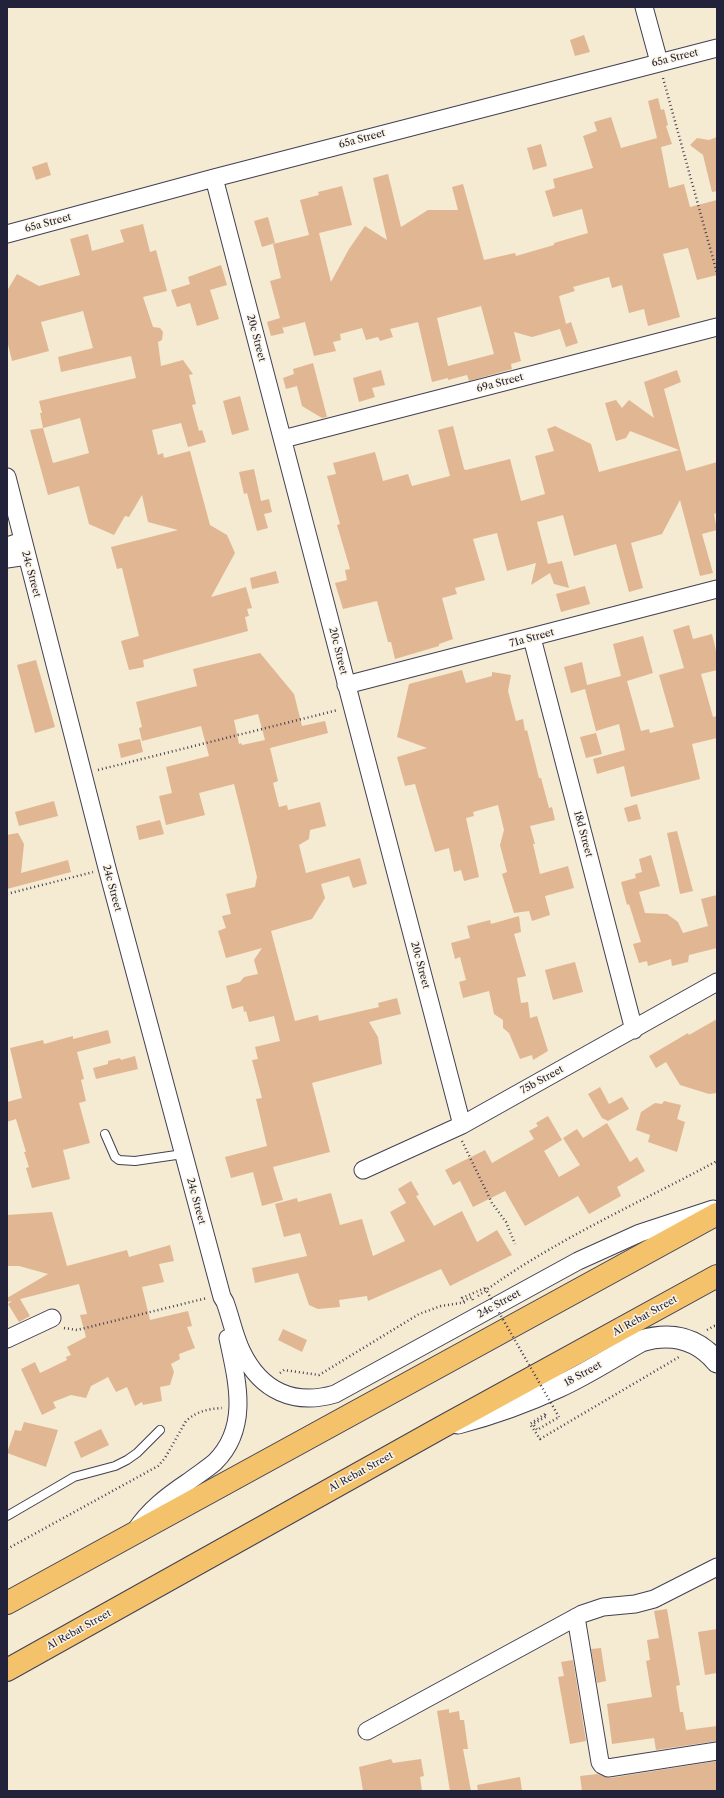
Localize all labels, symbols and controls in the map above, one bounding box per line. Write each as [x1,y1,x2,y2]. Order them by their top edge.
street label: 65a Street [650,46,700,70]
street label: 65a Street [337,127,387,151]
street label: 65a Street [23,211,73,235]
street label: 20c Street [244,313,268,363]
street label: 69a Street [475,371,525,395]
street label: 24c Street [19,549,43,599]
street label: 20c Street [326,626,350,676]
street label: 71a Street [509,626,555,650]
street label: 18d Street [571,810,595,858]
street label: 24c Street [100,863,124,913]
street label: 20c Street [408,940,432,990]
street label: 75b Street [518,1063,566,1097]
street label: 24c Street [184,1176,208,1226]
street label: 24c Street [475,1287,523,1321]
street label: Al Rebat Street [611,1293,679,1339]
street label: 18 Street [562,1359,604,1389]
street label: Al Rebat Street [327,1449,395,1495]
street label: Al Rebat Street [45,1607,113,1653]

